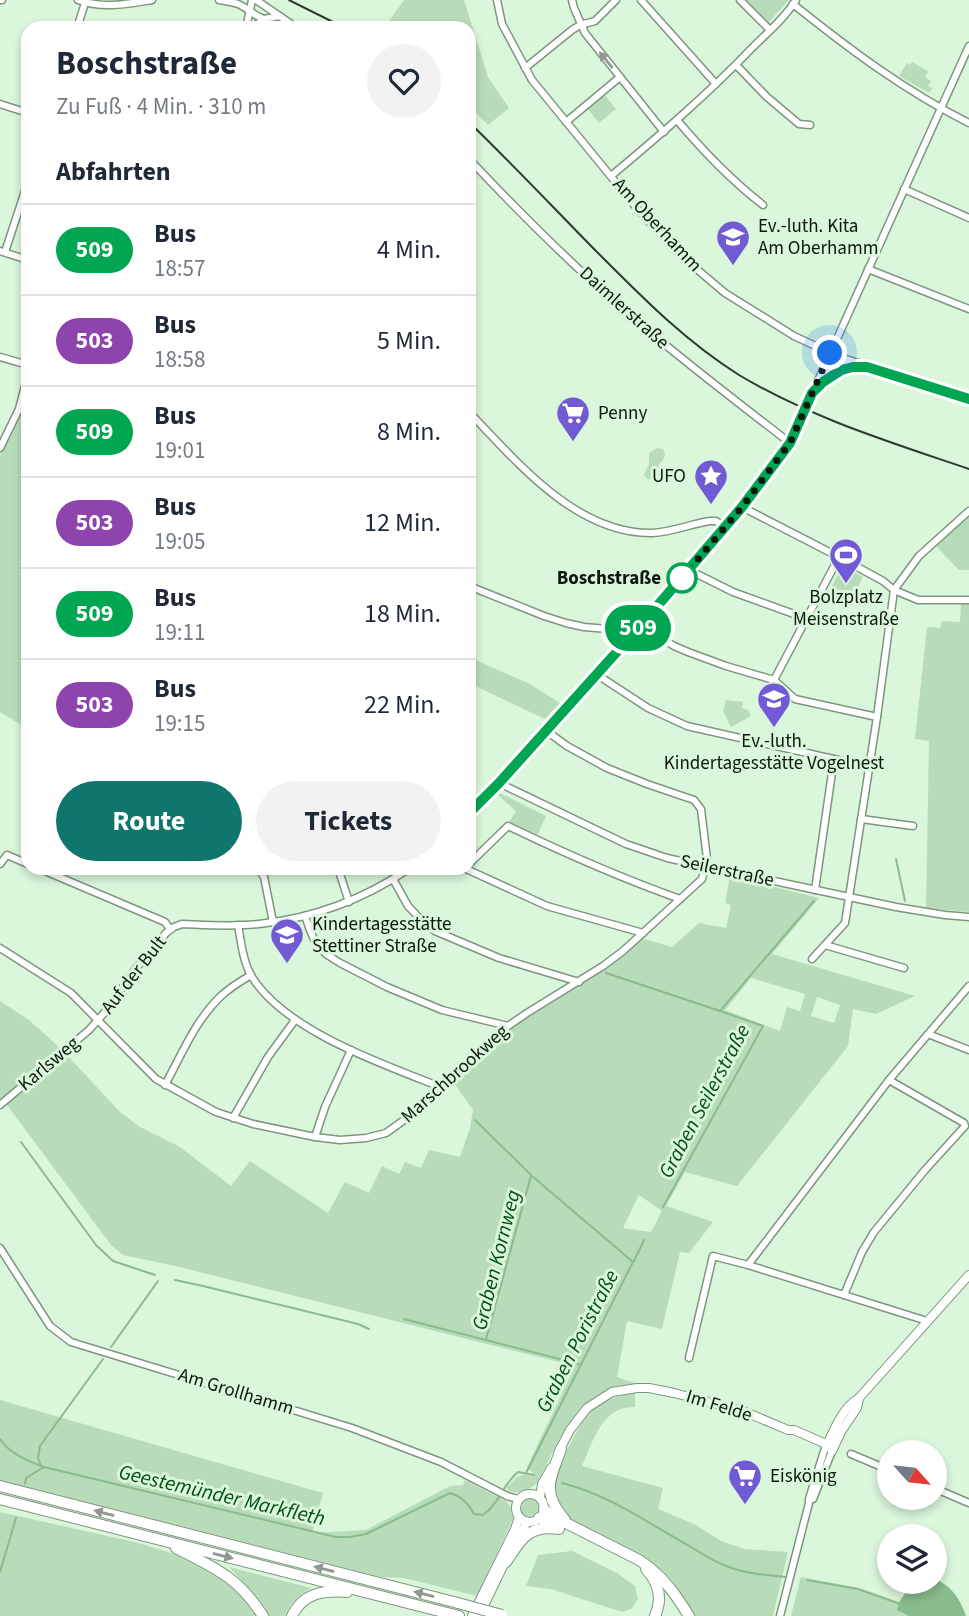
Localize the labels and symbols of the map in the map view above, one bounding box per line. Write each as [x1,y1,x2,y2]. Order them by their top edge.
one-way arrow [599,51,614,68]
street label: Am Oberhamm [606,172,708,278]
place label: Ev.-luth. Kita Am Oberhamm [758,213,878,262]
school or university icon: Ev.-luth. Kita Am Oberhamm [714,218,752,267]
street label: Daimlerstraße [573,260,675,356]
your location [812,335,847,370]
supermarket icon: Penny [554,394,592,443]
place label: Penny [598,400,648,427]
place icon: UFO [692,457,730,506]
place label: UFO [652,463,686,490]
sports icon: Bolzplatz Meisenstraße [827,536,865,585]
marker: Boschstraße [667,563,697,593]
place label: Boschstraße [557,565,661,592]
place label: Bolzplatz Meisenstraße [793,584,899,633]
line badge: 509 [598,605,678,651]
school or university icon: Ev.-luth. Kindertagesstätte Vogelnest [755,680,793,729]
place label: Ev.-luth. Kindertagesstätte Vogelnest [664,728,885,777]
street label: Seilerstraße [678,848,776,894]
place label: Kindertagesstätte Stettiner Straße [312,911,451,960]
school or university icon: Kindertagesstätte Stettiner Straße [268,916,306,965]
street label: Auf der Bult [95,930,174,1020]
street label: Marschbrookweg [395,1018,515,1130]
water label: Graben Seilerstraße [651,1019,757,1183]
street label: Karlsweg [13,1030,86,1098]
water label: Graben Kornweg [464,1187,528,1333]
water label: Graben Poristraße [528,1264,626,1418]
street label: Am Grollhamm [175,1362,297,1422]
street label: Im Felde [683,1383,755,1429]
north arrow [877,1440,947,1510]
water label: Geestemünder Markfleth [116,1457,328,1533]
supermarket icon: Eiskönig [726,1457,764,1506]
place label: Eiskönig [770,1463,837,1490]
one-way arrow [93,1507,115,1518]
one-way arrow [212,1551,234,1562]
one-way arrow [313,1563,335,1574]
one-way arrow [413,1589,434,1599]

